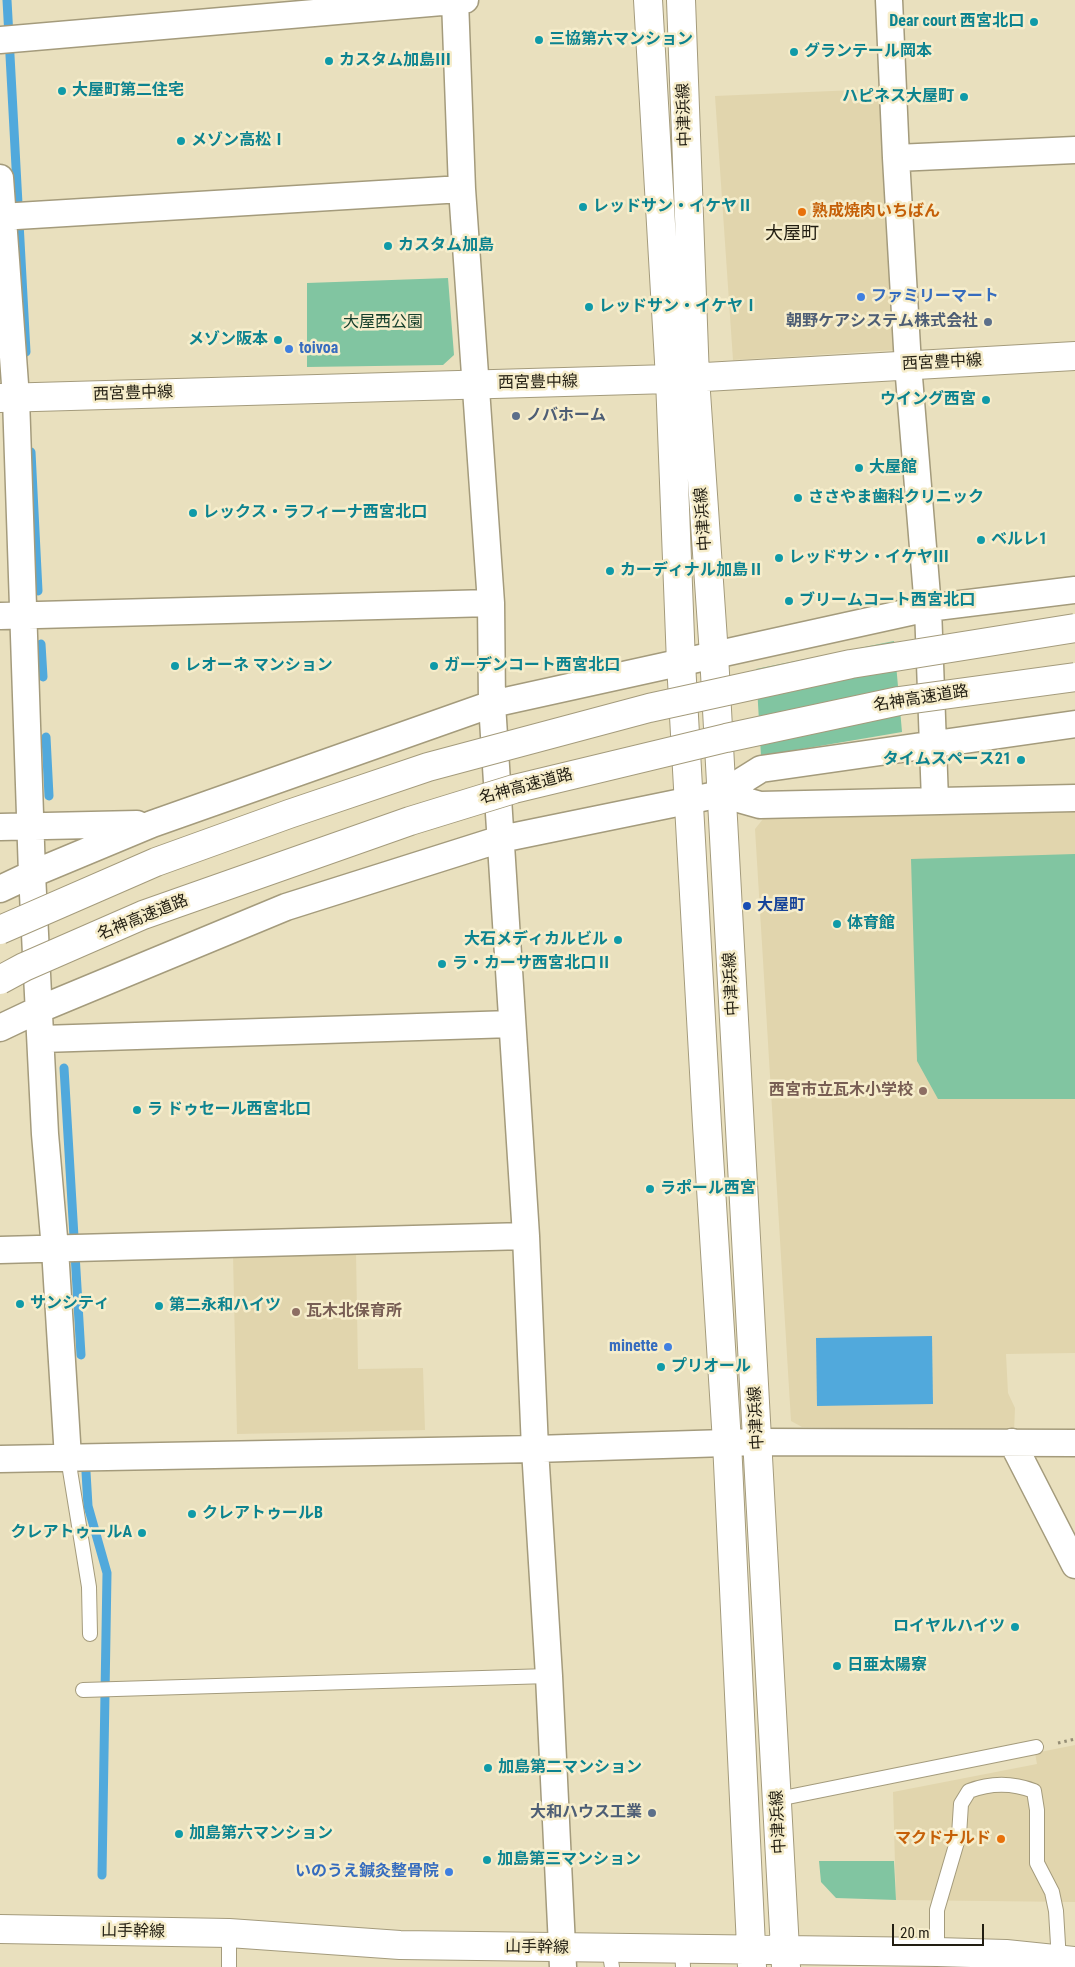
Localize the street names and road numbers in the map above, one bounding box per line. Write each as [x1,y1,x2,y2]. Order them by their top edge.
street label: 中津浜線 [674,83,696,147]
street label: 西宮豊中線 [902,351,982,375]
street label: 西宮豊中線 [498,373,578,393]
street label: 西宮豊中線 [93,383,173,405]
street label: 中津浜線 [692,486,716,552]
street label: 名神高速道路 [872,682,970,716]
street label: 名神高速道路 [477,765,575,809]
street label: 名神高速道路 [95,891,191,945]
street label: 中津浜線 [721,952,743,1016]
street label: 中津浜線 [746,1386,768,1450]
street label: 中津浜線 [768,1790,790,1854]
street label: 山手幹線 [101,1922,165,1942]
street label: 山手幹線 [505,1938,569,1958]

